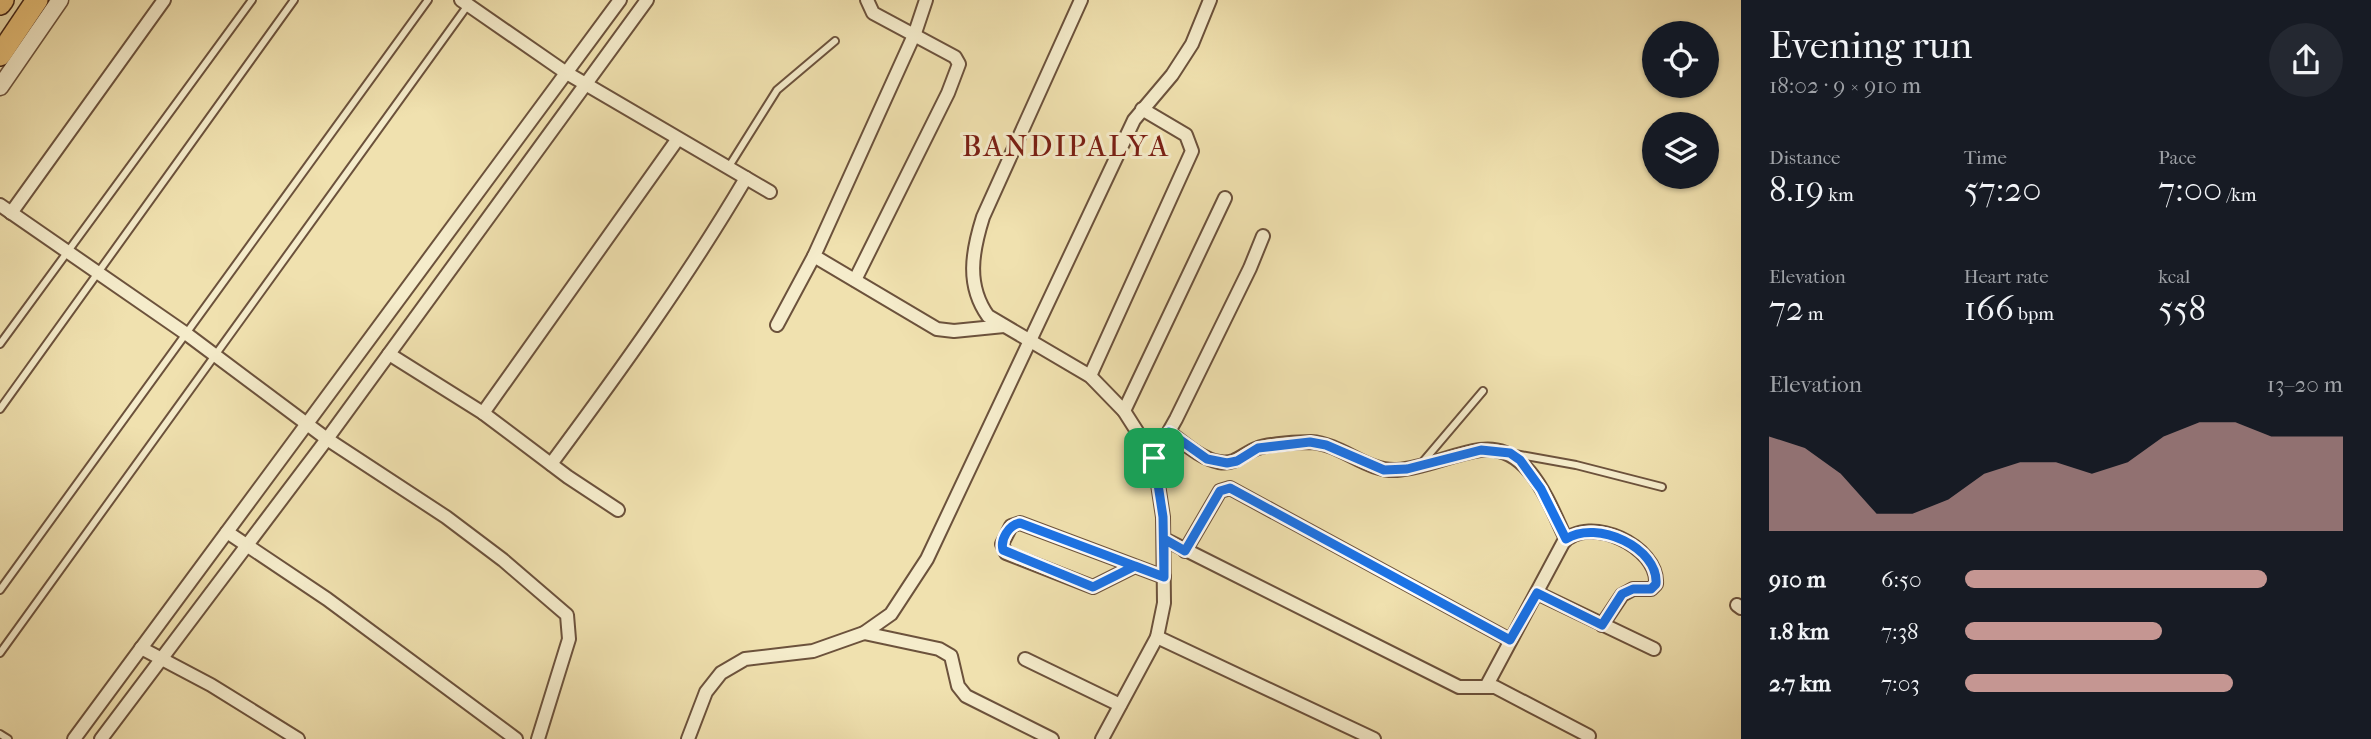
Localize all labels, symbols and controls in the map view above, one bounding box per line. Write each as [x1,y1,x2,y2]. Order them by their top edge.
map controls [1642,21,1719,189]
button: locate [1642,21,1719,98]
text: Evening run [1769,23,1972,68]
button: share [2269,23,2343,97]
text: 18:02 · 9 × 910 m [1769,72,1921,99]
button: layers [1642,112,1719,189]
district label: BANDIPALYA [962,129,1170,164]
text: Distance [1769,147,1840,169]
text: Time [1964,147,2007,169]
text: Pace [2158,147,2196,169]
text: 8.19 [1769,169,1824,210]
text: 57:20 [1964,169,2041,210]
text: 7:00 [2158,169,2222,210]
text: km [1824,184,1854,206]
text: /km [2222,184,2257,206]
text: Elevation [1769,266,1846,288]
text: Heart rate [1964,266,2049,288]
text: kcal [2158,266,2190,288]
text: 72 [1769,288,1804,329]
text: 166 [1964,288,2014,329]
text: 558 [2158,288,2206,329]
text: m [1804,303,1824,325]
text: bpm [2014,303,2054,325]
text: Elevation [1769,371,1862,398]
text: 13–20 m [2267,371,2343,398]
pin [1124,428,1184,488]
icon: arrive [1135,439,1173,477]
text: 910 m [1769,566,1826,593]
text: 6:50 [1881,566,1922,593]
text: 1.8 km [1769,618,1829,645]
text: 7:38 [1881,618,1919,645]
text: 2.7 km [1769,670,1831,697]
text: 7:03 [1881,670,1920,697]

